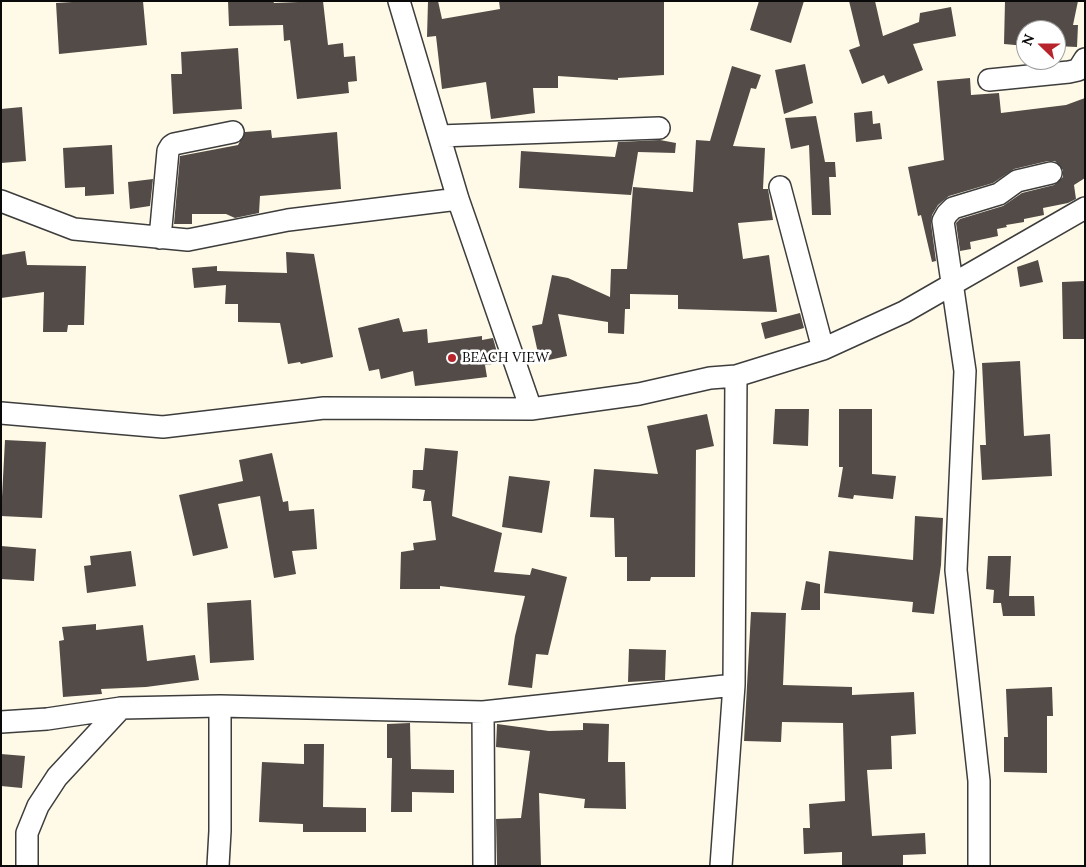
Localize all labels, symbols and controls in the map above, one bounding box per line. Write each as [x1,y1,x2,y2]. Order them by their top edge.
north arrow [1016,20,1066,70]
text: N [1018,31,1038,48]
place label: BEACH VIEW [462,350,549,366]
marker: BEACH VIEW [446,352,458,364]

